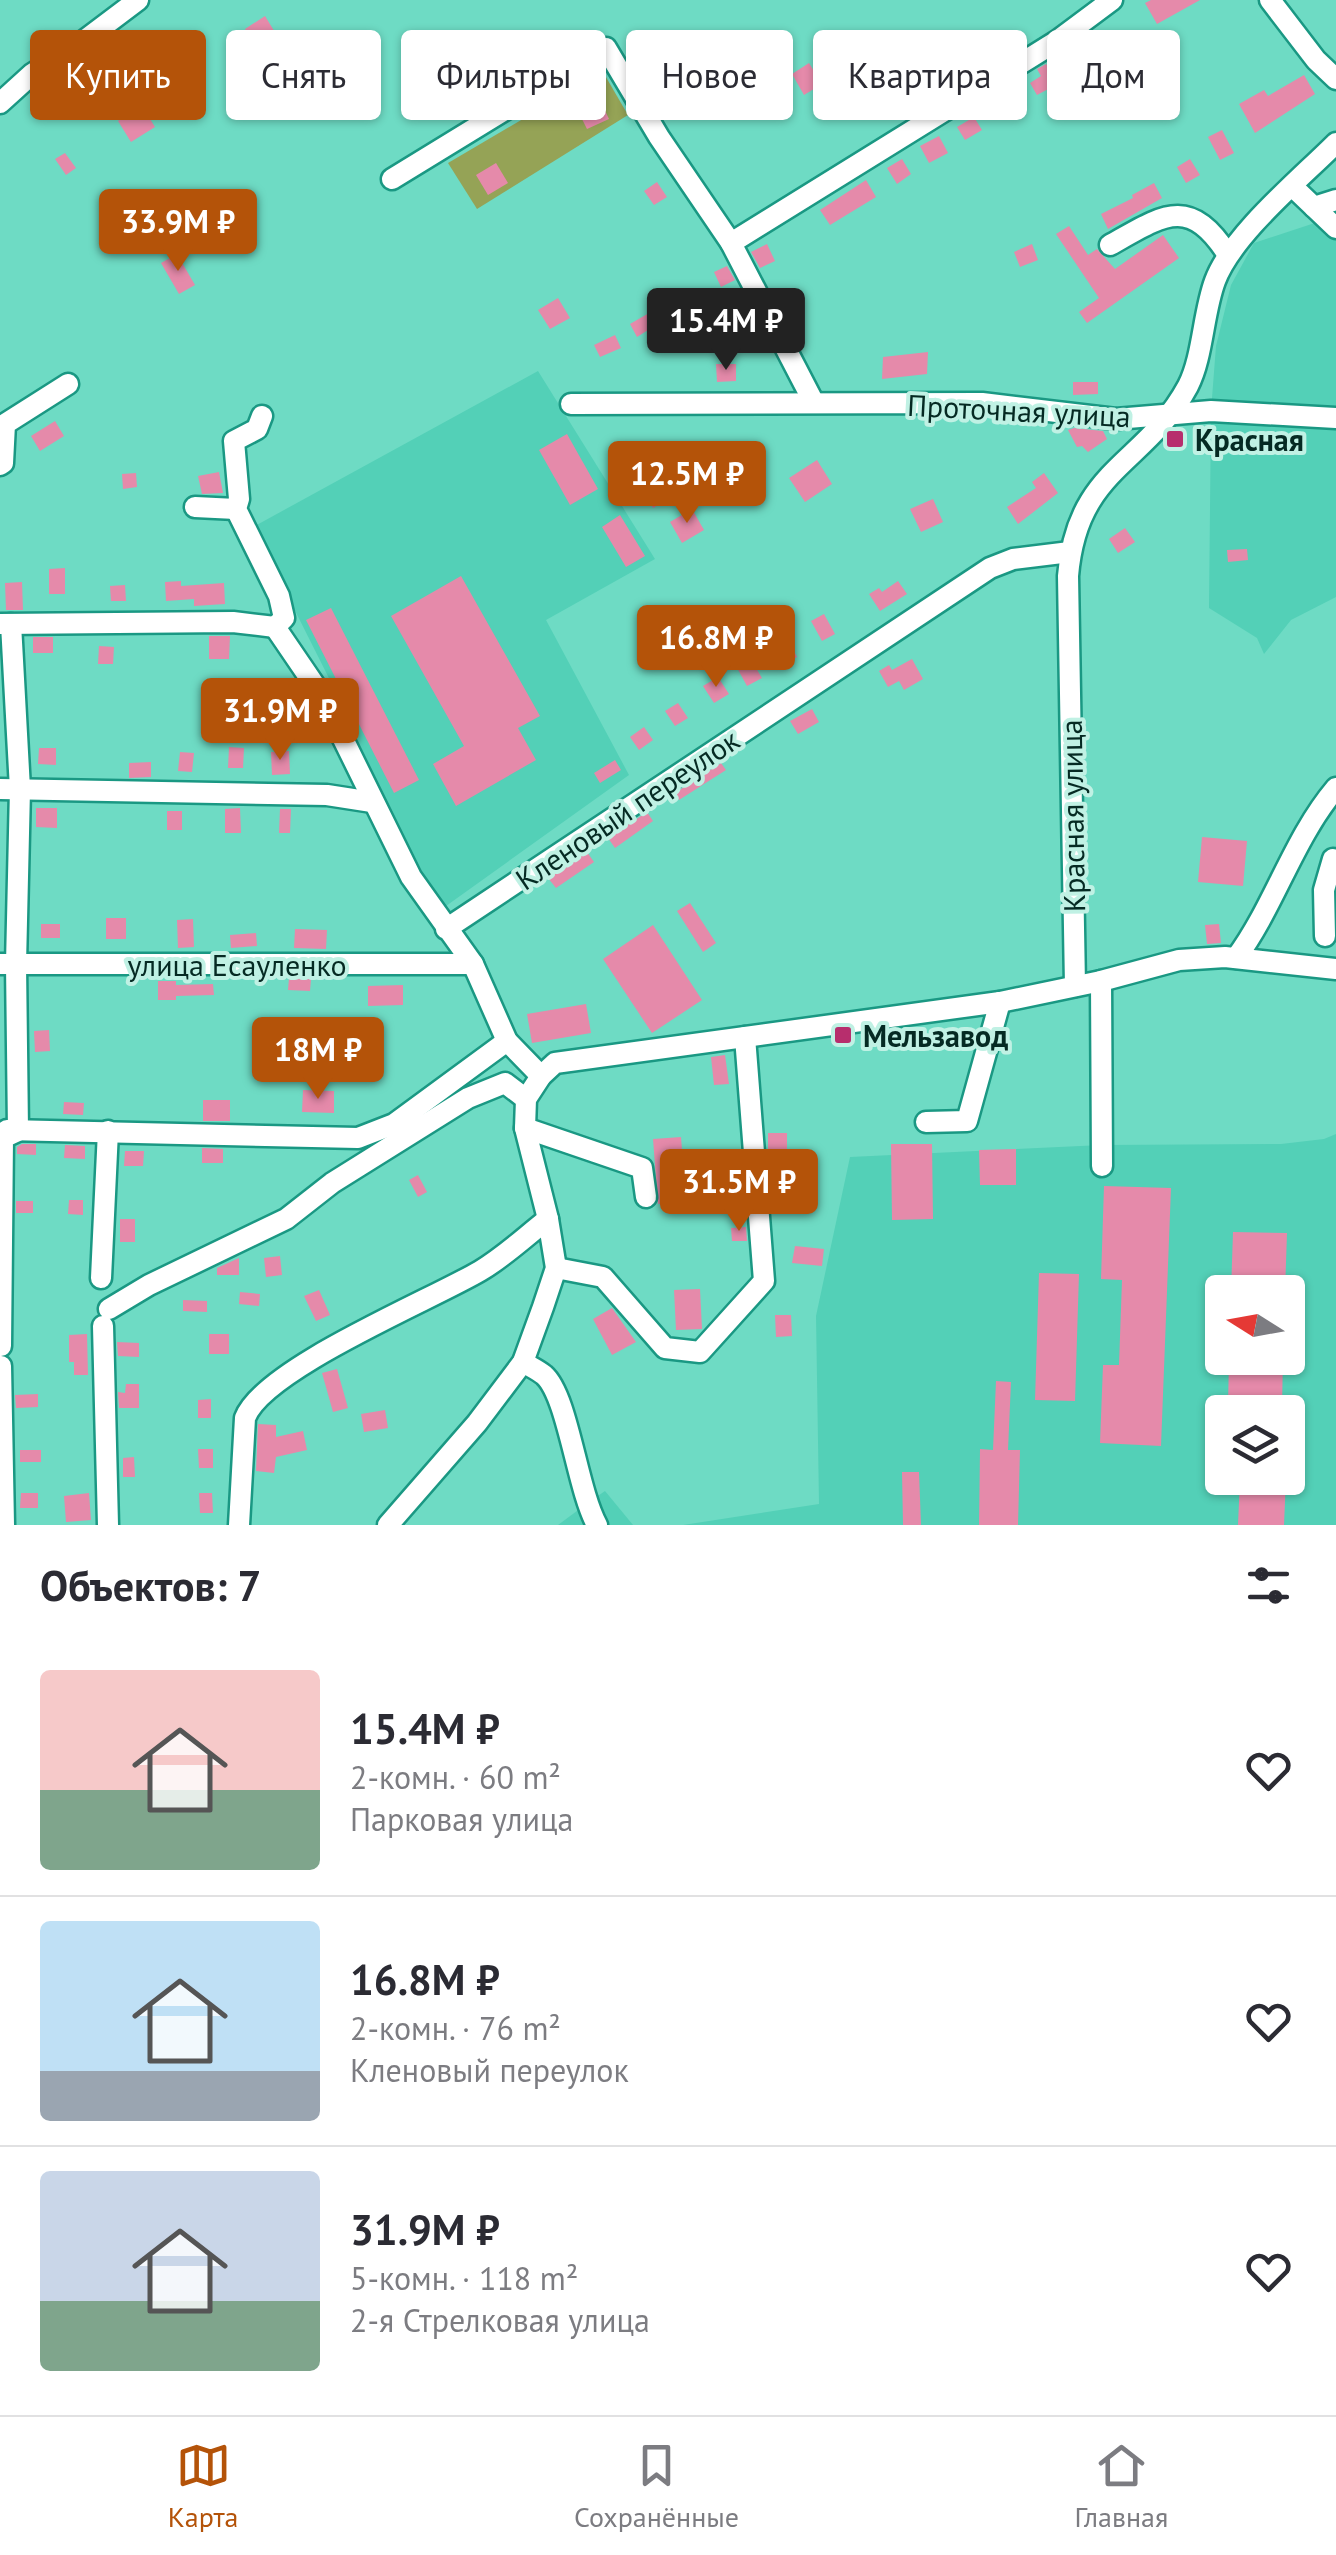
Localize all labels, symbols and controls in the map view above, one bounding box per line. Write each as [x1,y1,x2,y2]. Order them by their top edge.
chip: Купить [30,30,206,120]
chip: Снять [226,30,381,120]
chip: Фильтры [401,30,606,120]
chip: Новое [626,30,793,120]
chip: Квартира [813,30,1027,120]
chip: Дом [1047,30,1180,120]
pin: 33.9M ₽ [86,189,270,274]
text: 33.9M ₽ [121,200,235,242]
pin: 15.4M ₽ [634,288,818,373]
text: 15.4M ₽ [669,299,783,341]
street label: Проточная улица [906,385,1132,435]
place label: Красная [1195,420,1304,459]
marker: Красная [1164,428,1186,450]
pin: 12.5M ₽ [595,441,779,526]
text: 12.5M ₽ [630,452,744,494]
pin: 16.8M ₽ [624,605,808,690]
text: 16.8M ₽ [659,616,773,658]
pin: 31.9M ₽ [188,678,372,763]
text: 31.9M ₽ [223,689,337,731]
street label: Кленовый переулок [508,719,747,898]
street label: Красная улица [1051,719,1093,913]
street label: улица Есауленко [127,945,347,984]
place label: Мельзавод [863,1016,1008,1055]
pin: 18M ₽ [248,1017,388,1102]
marker: Мельзавод [832,1024,854,1046]
text: 18M ₽ [274,1028,362,1070]
pin: 31.5M ₽ [647,1149,831,1234]
text: 31.5M ₽ [682,1160,796,1202]
north arrow [1205,1275,1305,1375]
map controls [1205,1275,1305,1495]
button: layers [1205,1395,1305,1495]
text: Объектов: 7 [40,1558,261,1613]
icon: filters [1241,1558,1296,1613]
text: 15.4M ₽ [350,1701,500,1756]
icon: home [120,1710,240,1830]
icon: heart [1241,1743,1296,1798]
text: 2-комн. · 60 m² [350,1756,561,1798]
text: Парковая улица [350,1798,573,1840]
text: 16.8M ₽ [350,1952,500,2007]
icon: home [120,1961,240,2081]
icon: heart [1241,1994,1296,2049]
text: 2-комн. · 76 m² [350,2007,561,2049]
text: Кленовый переулок [350,2049,629,2091]
text: 31.9M ₽ [350,2202,500,2257]
icon: home [120,2211,240,2331]
icon: heart [1241,2244,1296,2299]
text: 5-комн. · 118 m² [350,2257,578,2299]
text: 2-я Стрелковая улица [350,2299,650,2341]
tab: Карта [168,2438,238,2535]
tab: Сохранённые [574,2438,739,2535]
tab: Главная [1074,2438,1168,2535]

